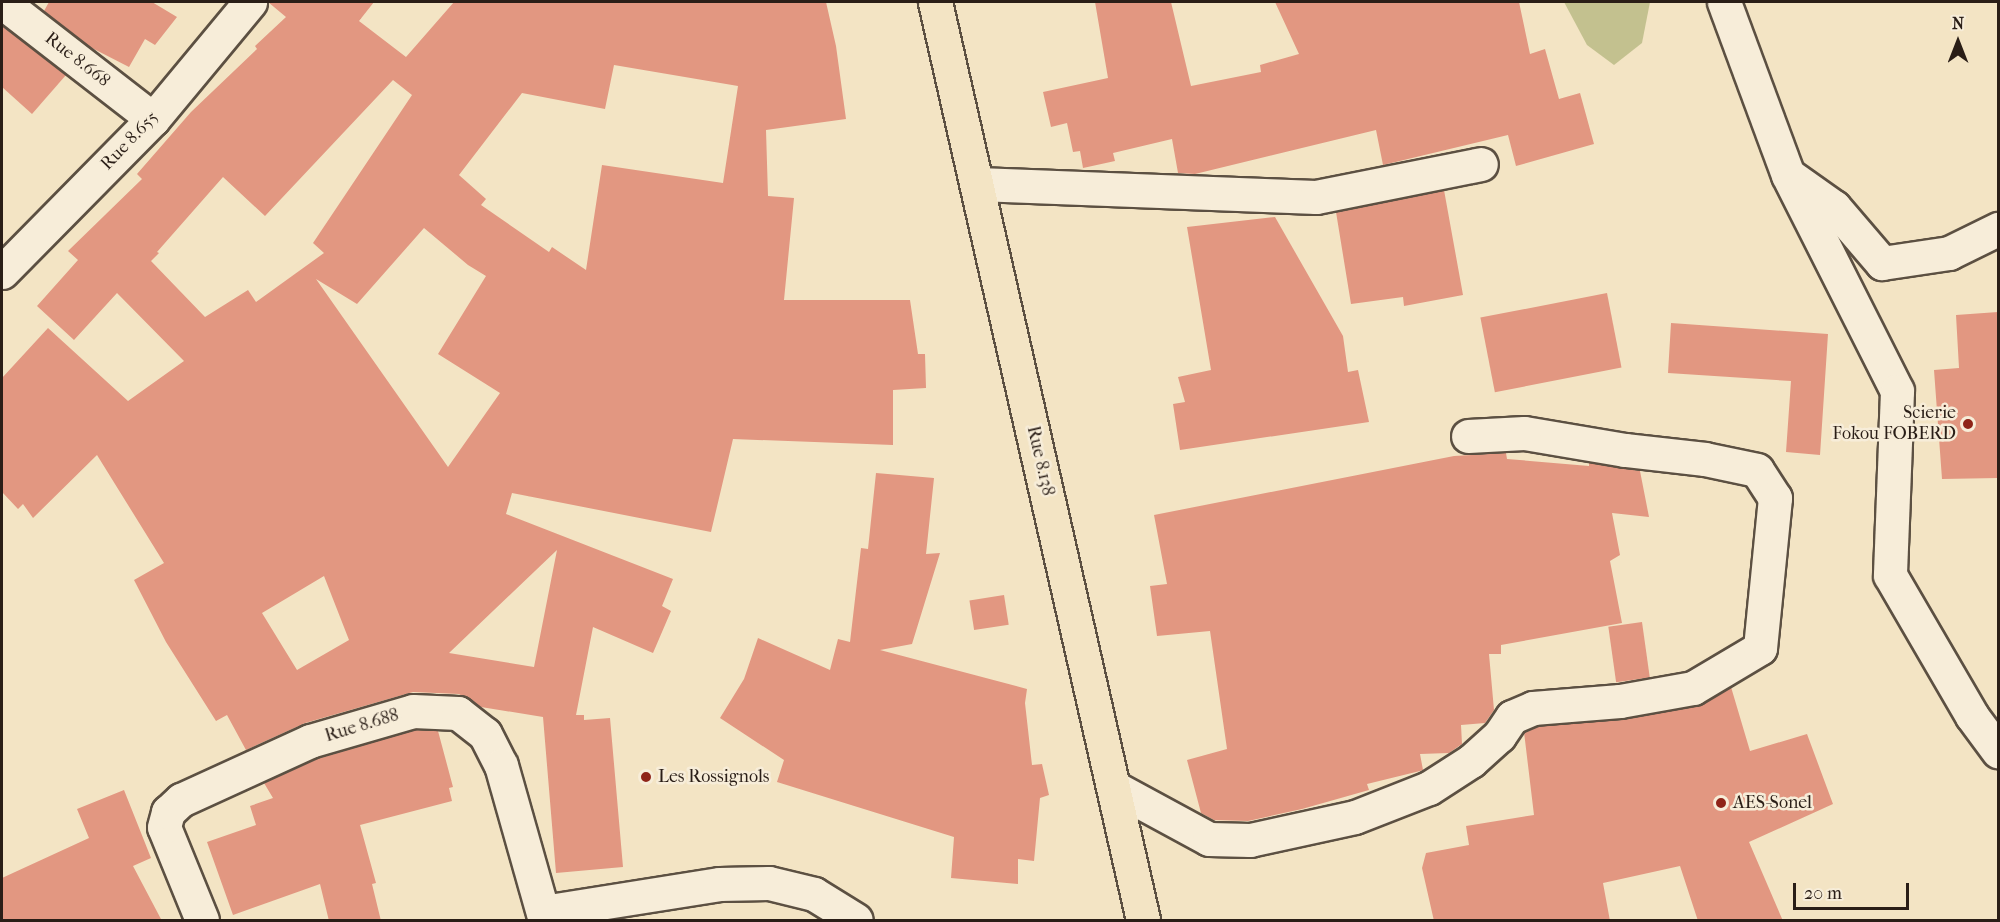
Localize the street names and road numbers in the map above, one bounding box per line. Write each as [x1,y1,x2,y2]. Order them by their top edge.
street label: Rue 8.668 [40,28,114,92]
street label: Rue 8.655 [97,107,163,175]
street label: Rue 8.138 [1021,424,1059,498]
street label: Rue 8.688 [323,705,401,747]

